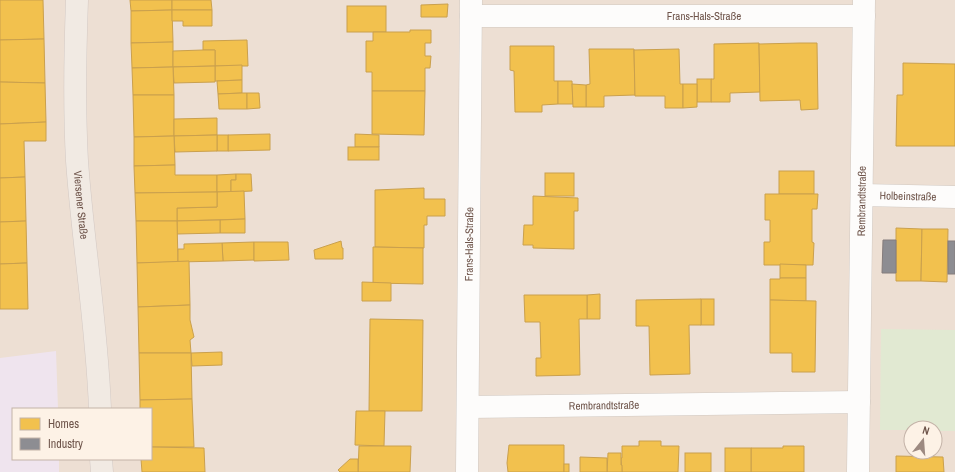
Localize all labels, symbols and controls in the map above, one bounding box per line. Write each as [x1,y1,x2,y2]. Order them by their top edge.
street label: Frans-Hals-Straße [667,9,741,23]
street label: Rembrandtstraße [854,166,869,236]
street label: Viersener Straße [71,170,91,240]
street label: Holbeinstraße [879,188,937,204]
street label: Frans-Hals-Straße [462,207,476,281]
street label: Rembrandtstraße [569,398,639,413]
legend [12,408,152,460]
text: Homes [48,416,79,432]
north arrow [903,420,943,460]
text: N [921,423,931,438]
text: Industry [48,436,83,452]

